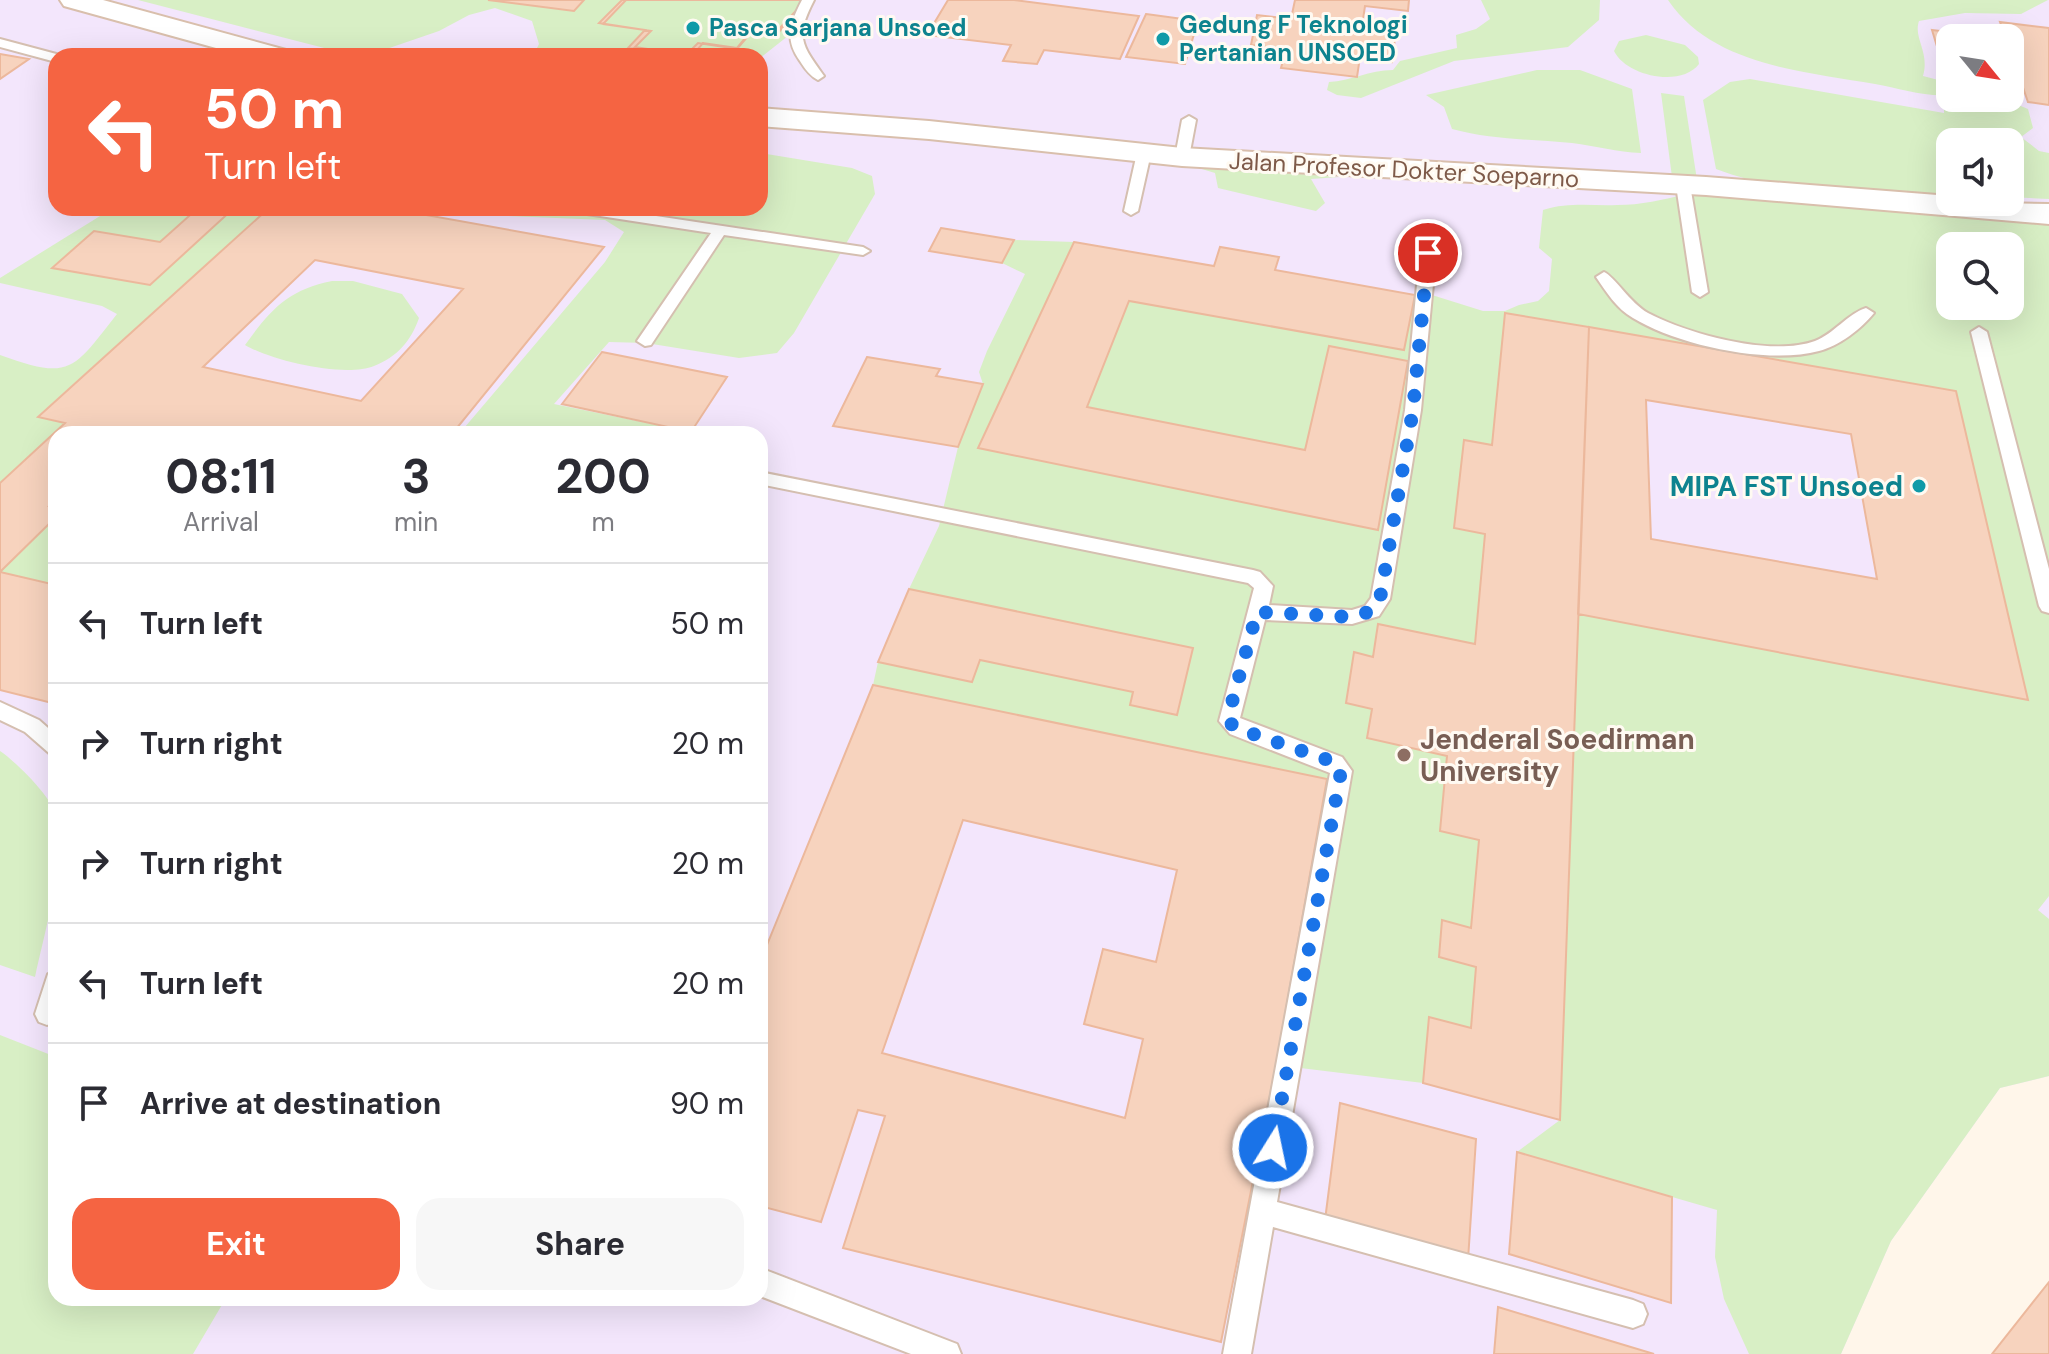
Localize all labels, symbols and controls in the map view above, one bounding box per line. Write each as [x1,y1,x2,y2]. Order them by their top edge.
place label: Gedung F Teknologi Pertanian UNSOED [1179,9,1407,68]
place label: Pasca Sarjana Unsoed [709,12,966,43]
marker: Pasca Sarjana Unsoed [684,19,702,37]
north arrow [1936,24,2024,112]
map controls [1936,24,2024,320]
marker: Gedung F Teknologi Pertanian UNSOED [1154,30,1172,48]
text: 50 m [204,72,344,145]
icon: left [72,80,176,184]
button: sound [1936,128,2024,216]
text: Turn left [204,143,341,190]
street label: Jalan Profesor Dokter Soeparno [1228,145,1580,194]
pin [1394,219,1462,287]
icon: arrive [1406,231,1450,275]
button: search [1936,232,2024,320]
text: 08:11 [165,445,277,508]
text: 3 [402,445,431,508]
text: 200 [556,445,651,508]
place label: MIPA FST Unsoed [1670,468,1903,505]
marker: MIPA FST Unsoed [1910,477,1928,495]
text: Arrival [183,505,259,539]
text: min [394,505,438,539]
text: m [592,505,615,539]
icon: left [72,601,116,645]
text: Turn left [140,604,263,643]
text: 50 m [670,604,744,643]
icon: right [72,721,116,765]
place label: Jenderal Soedirman University [1420,721,1695,790]
text: Turn right [140,724,283,763]
text: 20 m [672,724,744,763]
marker: Jenderal Soedirman University [1395,746,1413,764]
icon: right [72,841,116,885]
text: Turn right [140,844,283,883]
text: 20 m [672,844,744,883]
icon: left [72,961,116,1005]
text: Turn left [140,964,263,1003]
text: 20 m [672,964,744,1003]
icon: arrive [72,1081,116,1125]
text: Arrive at destination [140,1084,441,1123]
text: 90 m [670,1084,744,1123]
position arrow [1231,1106,1315,1190]
button: Exit [72,1198,400,1290]
button: Share [416,1198,744,1290]

